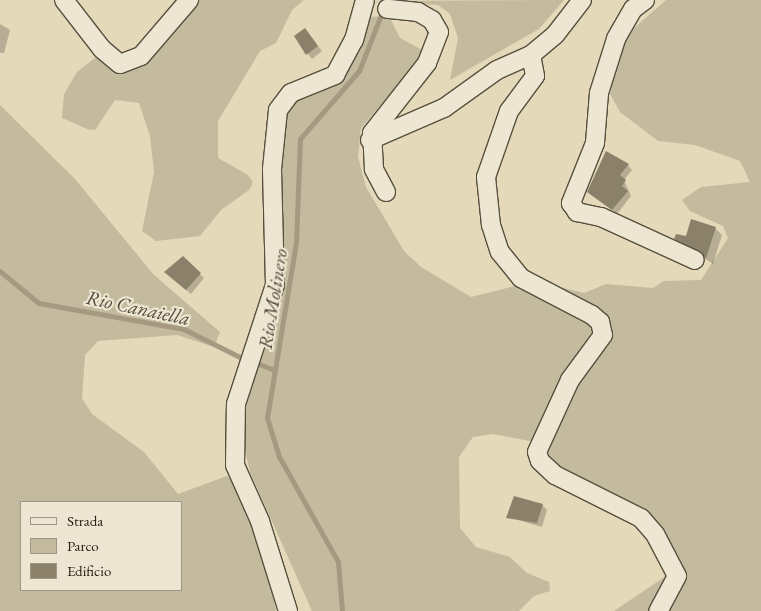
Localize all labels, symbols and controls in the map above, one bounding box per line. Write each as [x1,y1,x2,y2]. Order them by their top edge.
water label: Rio Molinero [253,247,293,351]
water label: Rio Canaiella [84,285,192,331]
legend [20,501,182,591]
text: Strada [67,511,103,530]
text: Parco [67,536,99,555]
text: Edificio [67,561,111,580]

